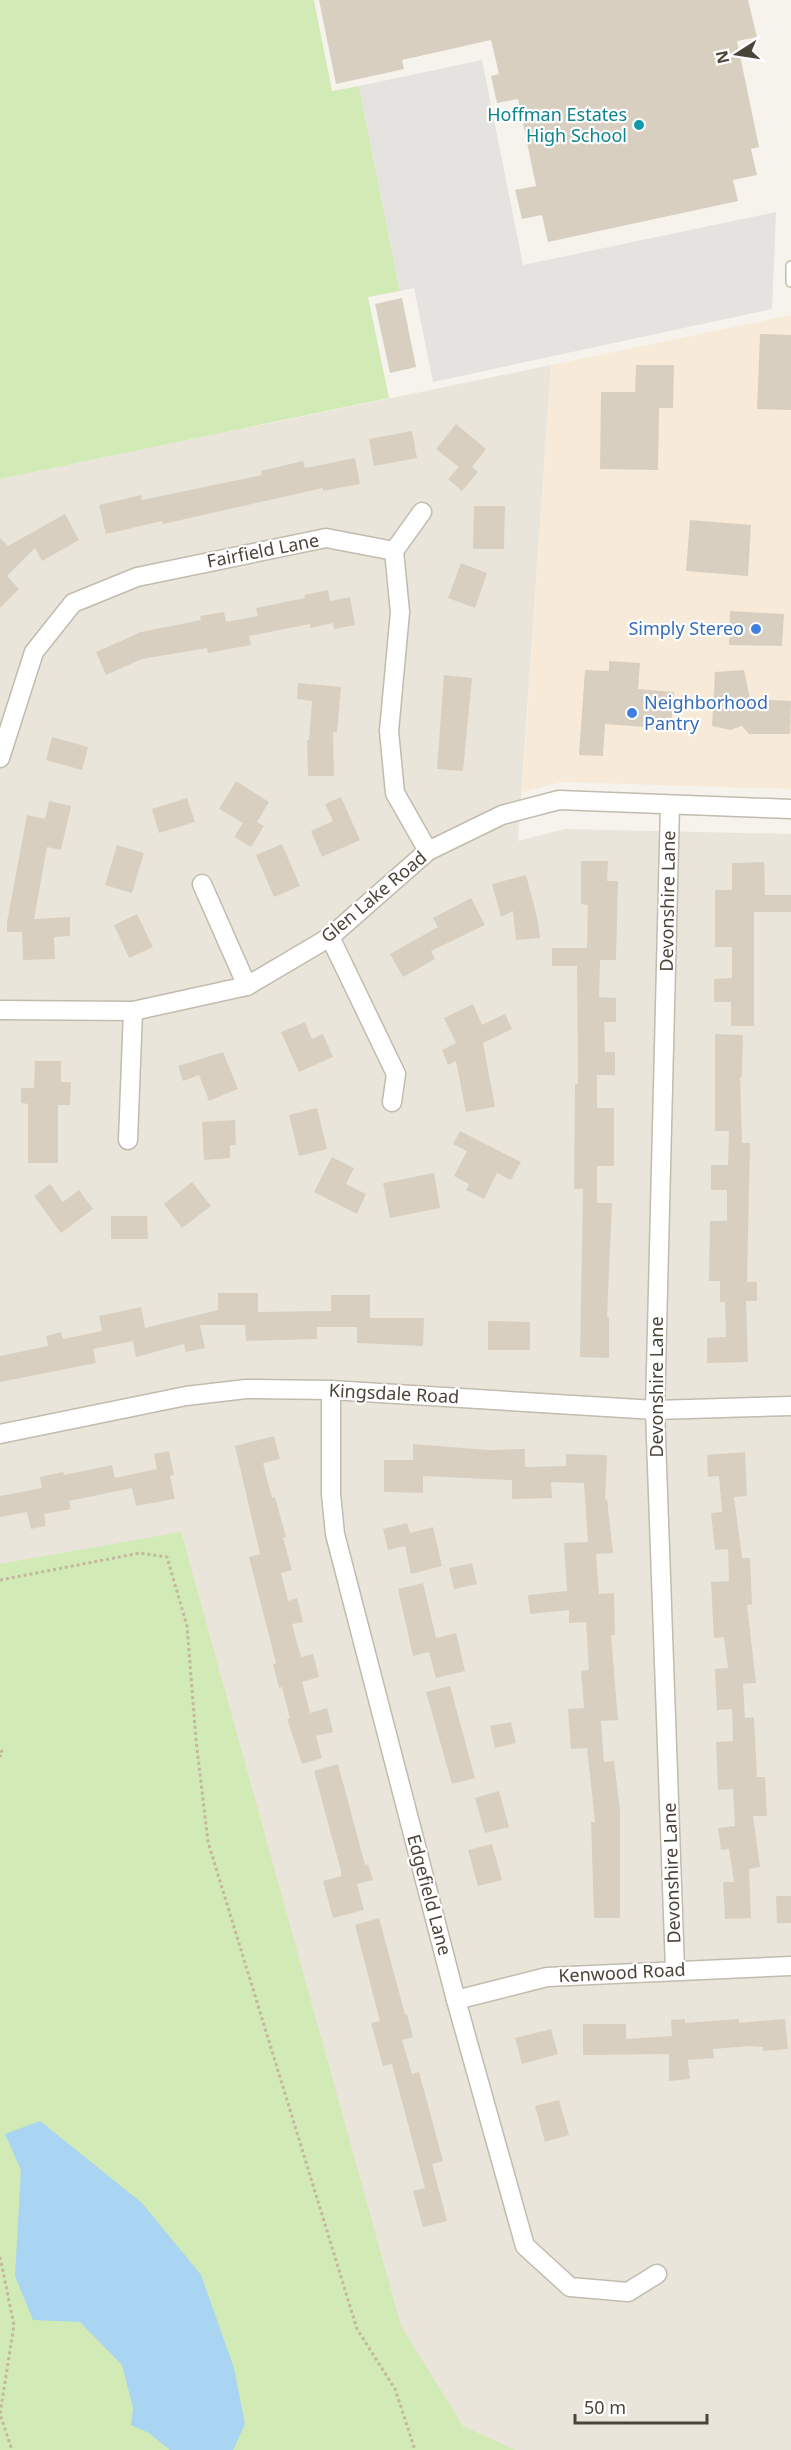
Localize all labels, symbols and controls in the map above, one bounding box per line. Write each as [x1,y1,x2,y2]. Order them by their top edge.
north arrow [707,24,767,84]
text: N [710,48,734,66]
place label: Hoffman Estates High School [487,102,627,147]
marker: Hoffman Estates High School [632,118,646,132]
street label: Fairfield Lane [205,527,321,573]
place label: Simply Stereo [628,616,744,640]
marker: Simply Stereo [749,622,763,636]
place label: Neighborhood Pantry [644,690,768,735]
marker: Neighborhood Pantry [625,706,639,720]
street label: Devonshire Lane [654,830,680,972]
street label: Glen Lake Road [315,845,431,948]
street label: Devonshire Lane [644,1316,668,1458]
street label: Kingsdale Road [328,1378,460,1408]
street label: Devonshire Lane [657,1802,685,1944]
street label: Edgefield Lane [402,1832,458,1958]
street label: Kenwood Road [558,1957,686,1987]
scale bar [575,2387,707,2425]
text: 50 m [584,2395,626,2419]

